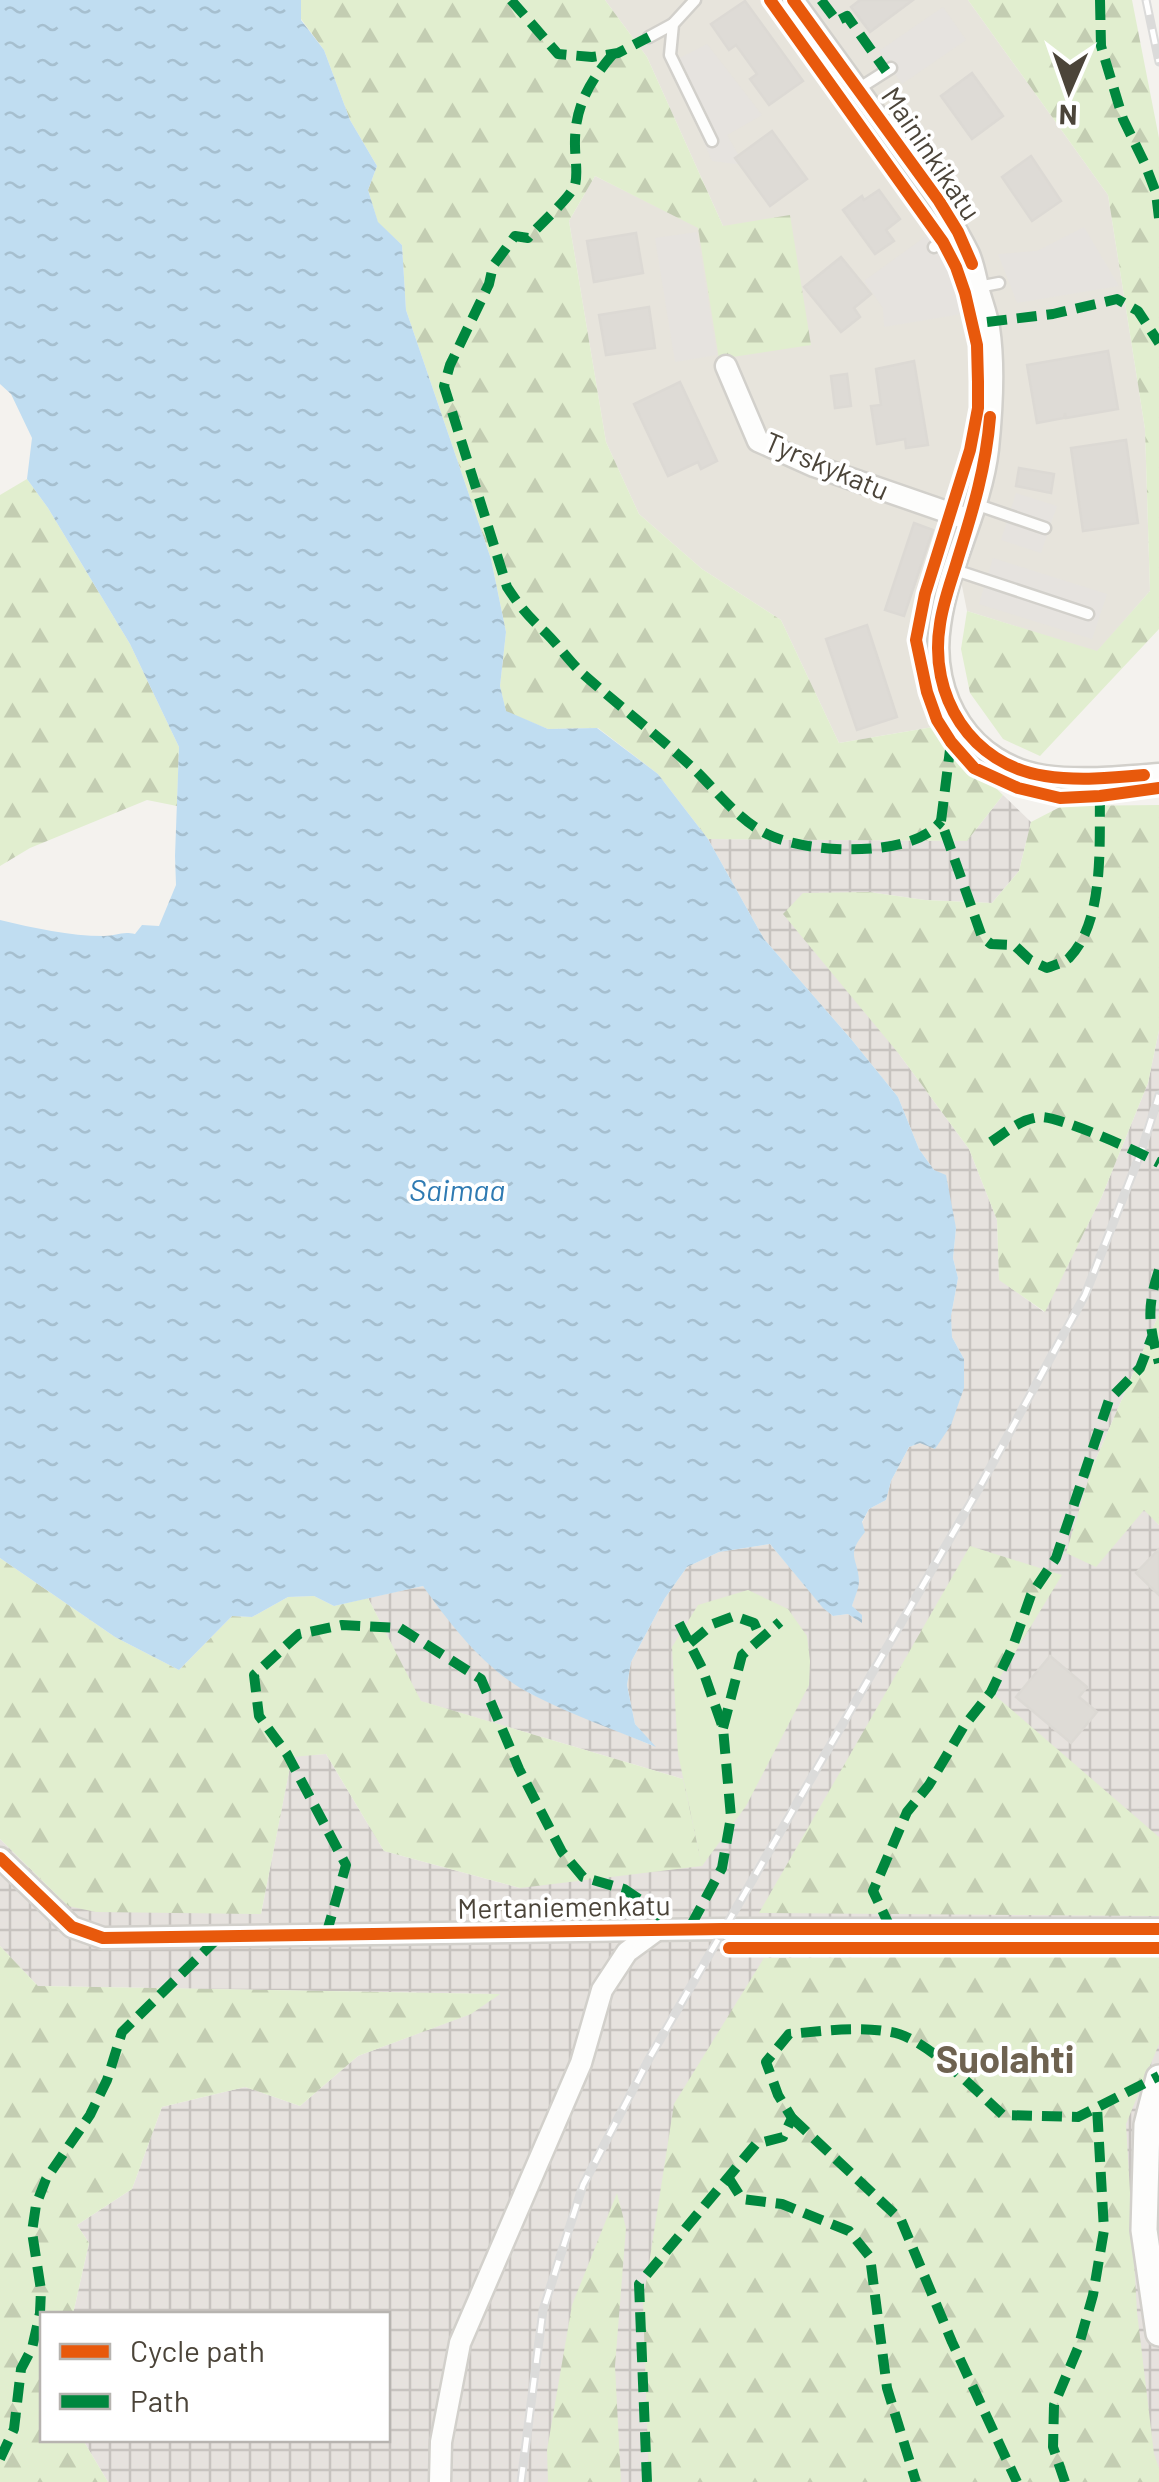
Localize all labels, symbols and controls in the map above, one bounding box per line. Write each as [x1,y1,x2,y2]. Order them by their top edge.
north arrow [1019,40,1119,140]
street label: Maininkikatu [875,80,989,226]
text: N [1058,99,1078,133]
street label: Tyrskykatu [760,424,894,506]
water label: Saimaa [409,1171,505,1207]
street label: Mertaniemenkatu [457,1887,671,1925]
district label: Suolahti [936,2035,1074,2081]
legend [40,2312,390,2442]
text: Cycle path [130,2332,265,2368]
text: Path [130,2382,190,2418]

